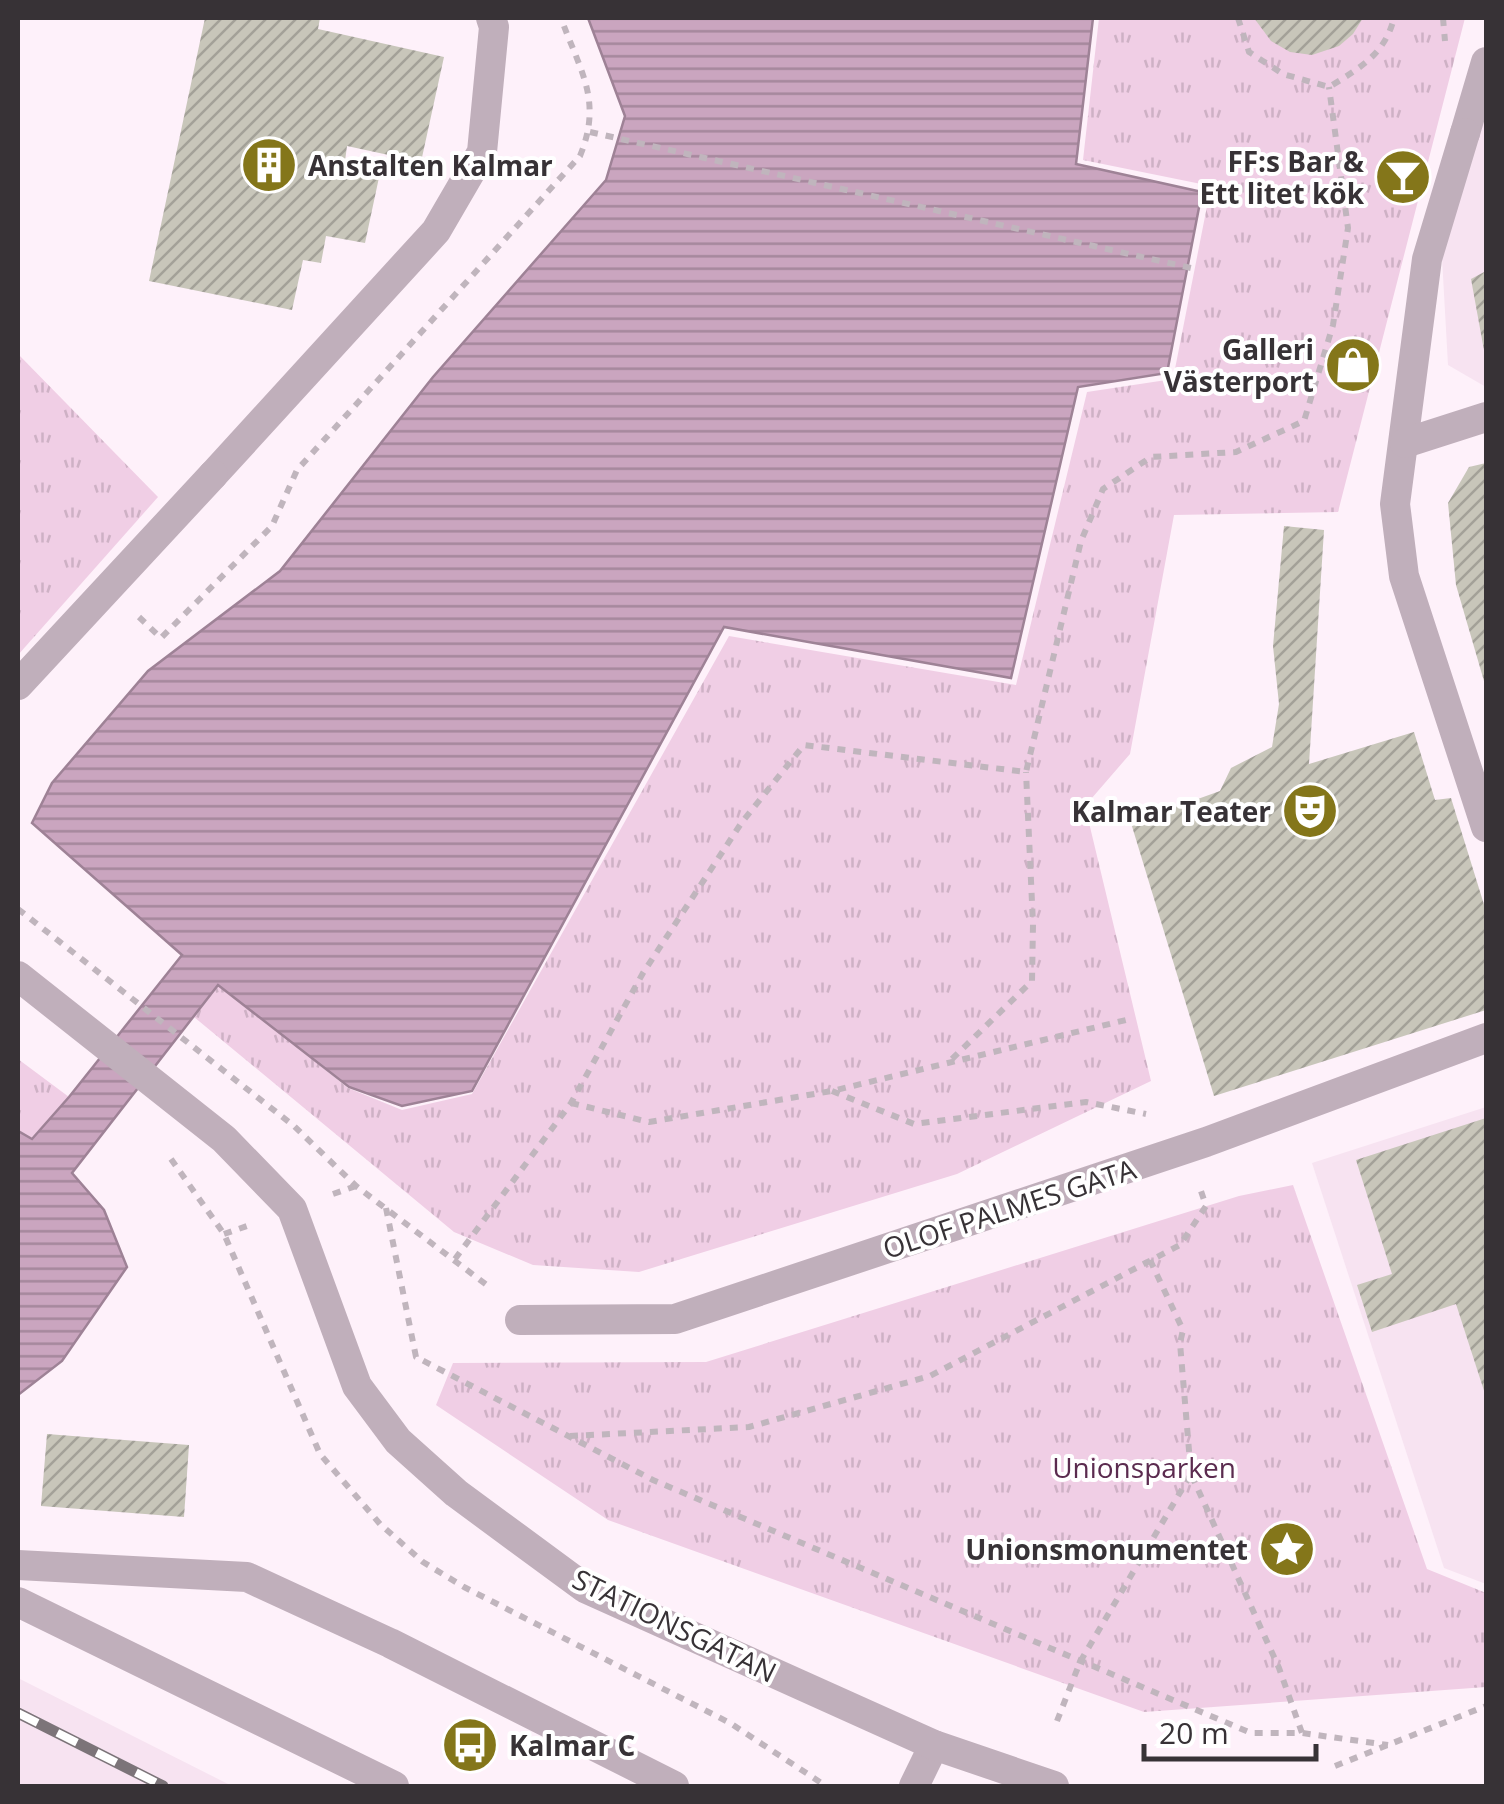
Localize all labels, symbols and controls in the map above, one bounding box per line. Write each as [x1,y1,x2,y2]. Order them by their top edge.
building icon: Anstalten Kalmar [239,135,299,195]
place label: FF:s Bar & Ett litet kök [1199,142,1365,212]
place label: Anstalten Kalmar [308,146,553,184]
bar icon: FF:s Bar & Ett litet kök [1373,147,1433,207]
place label: Galleri Västerport [1164,330,1314,400]
shop icon: Galleri Västerport [1323,335,1383,395]
theatre icon: Kalmar Teater [1280,781,1340,841]
place label: Kalmar Teater [1071,792,1271,830]
street label: OLOF PALMES GATA [878,1149,1141,1267]
park label: Unionsparken [1052,1448,1236,1486]
place icon: Unionsmonumentet [1257,1519,1317,1579]
place label: Unionsmonumentet [965,1530,1248,1568]
street label: STATIONSGATAN [567,1559,783,1691]
scale bar [1144,1699,1316,1761]
text: 20 m [1159,1712,1229,1753]
bus stop icon: Kalmar C [440,1715,500,1775]
place label: Kalmar C [509,1726,635,1764]

